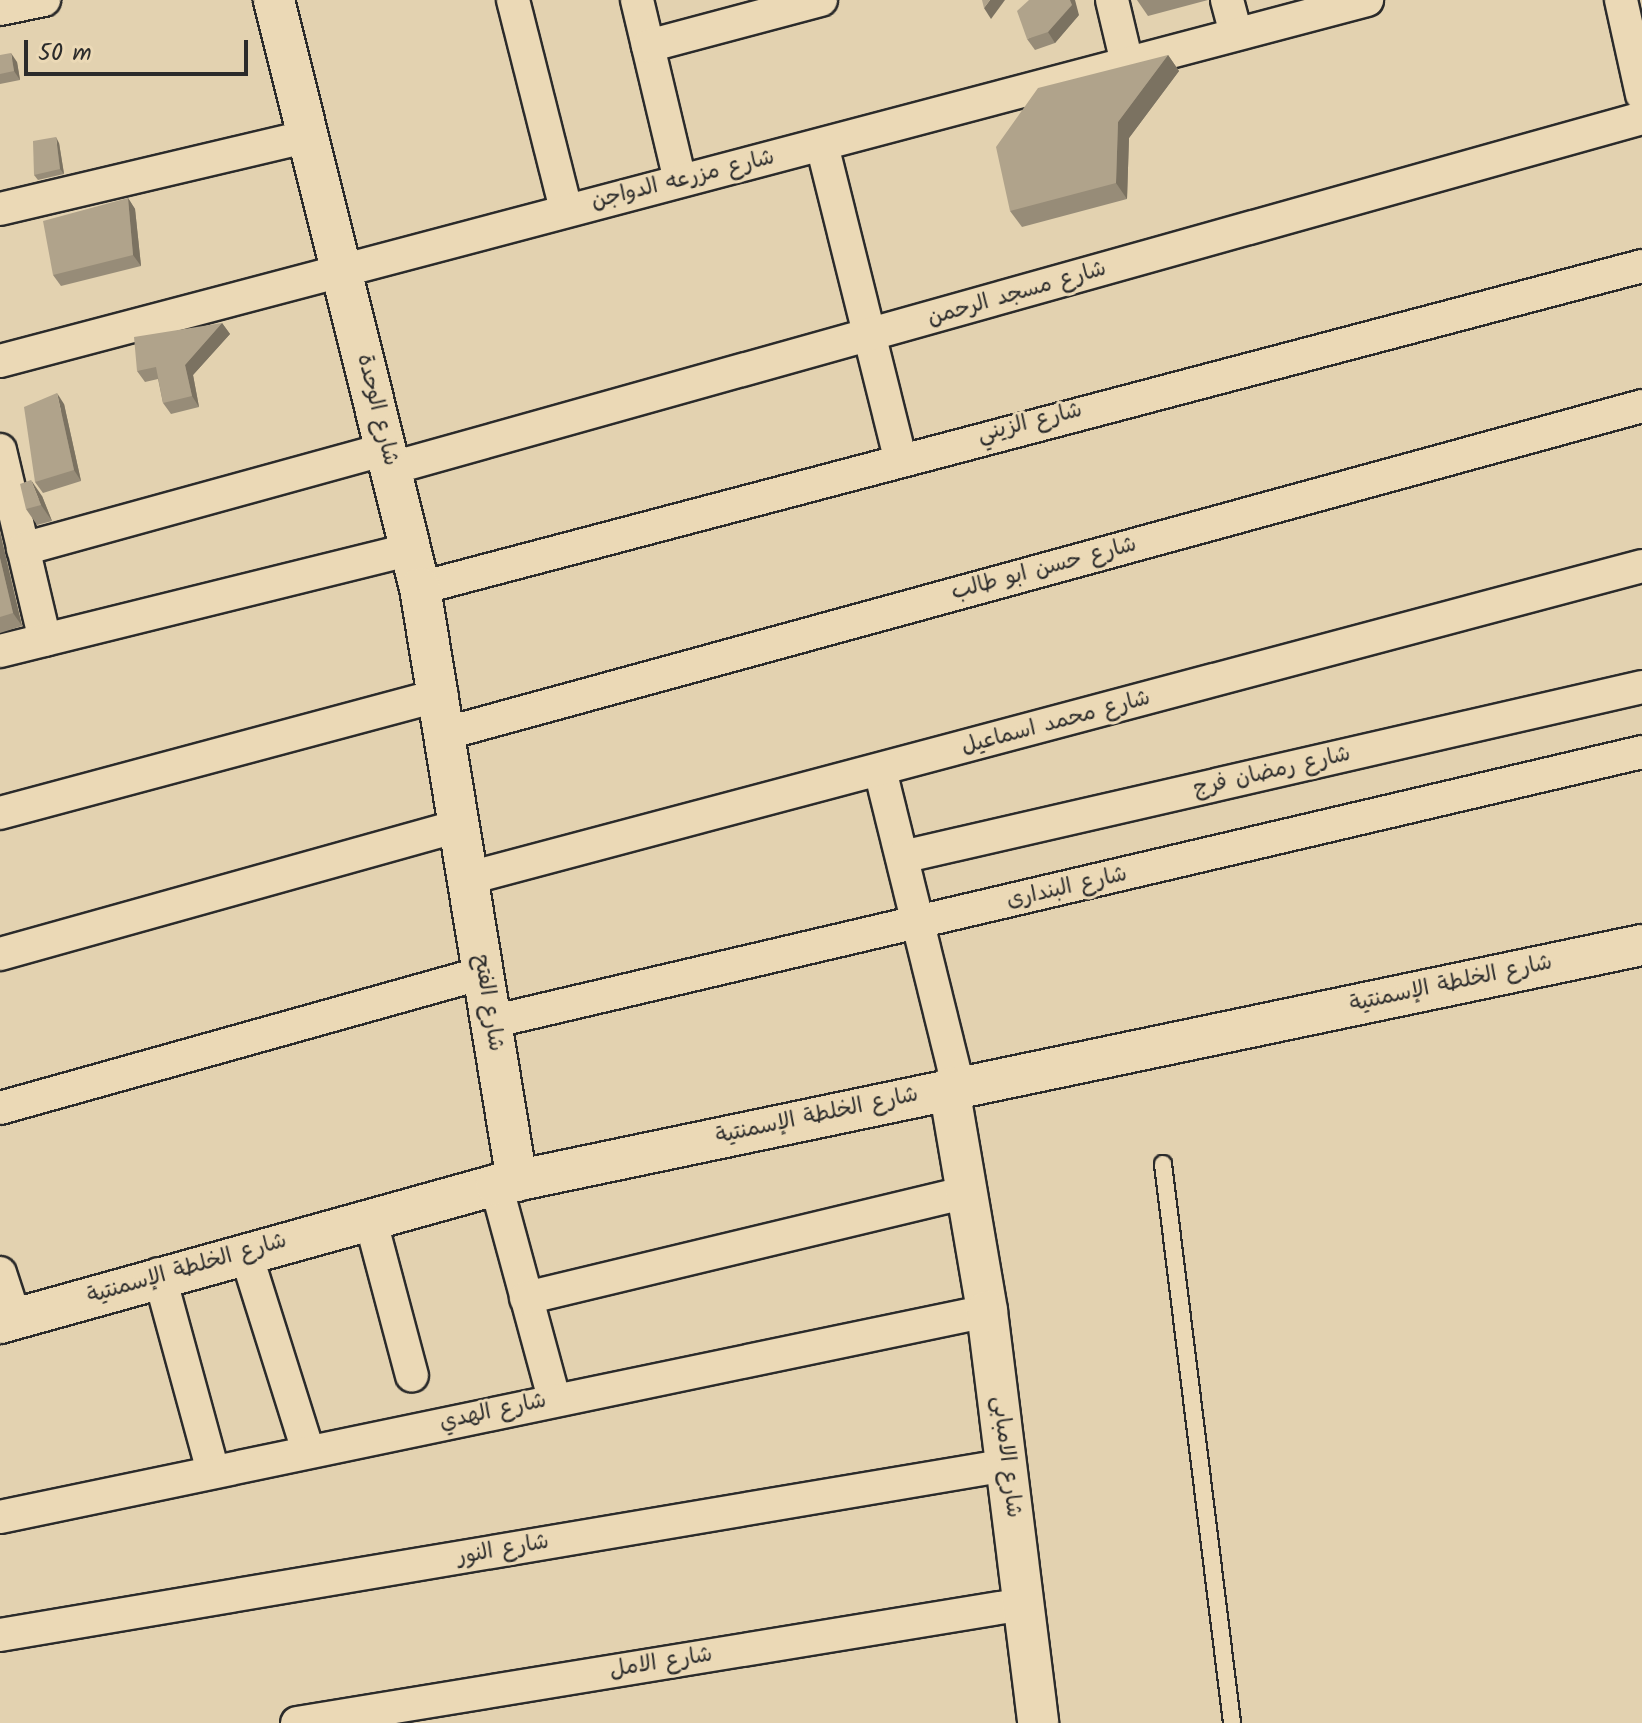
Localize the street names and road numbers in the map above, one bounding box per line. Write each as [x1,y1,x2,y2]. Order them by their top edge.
street label: شارع مزرعه الدواجن [589,144,777,216]
street label: شارع مسجد الرحمن [925,256,1109,332]
street label: شارع الوحدة [350,352,404,468]
street label: شارع الزيني [975,397,1085,449]
street label: شارع حسن ابو طالب [949,532,1139,606]
street label: شارع محمد اسماعيل [959,685,1153,761]
street label: شارع رمضان فرج [1191,741,1353,803]
street label: شارع البندارى [1004,861,1130,915]
street label: شارع الخلطة الإسمنتية [1347,950,1555,1018]
street label: شارع الفتح [467,953,509,1053]
street label: شارع الخلطة الإسمنتية [713,1082,921,1150]
street label: شارع الخلطة الإسمنتية [84,1228,290,1310]
street label: شارع الهدي [437,1388,549,1436]
street label: شارع الامبابى [985,1395,1027,1519]
street label: شارع النور [455,1529,551,1571]
street label: شارع الامل [608,1642,714,1684]

